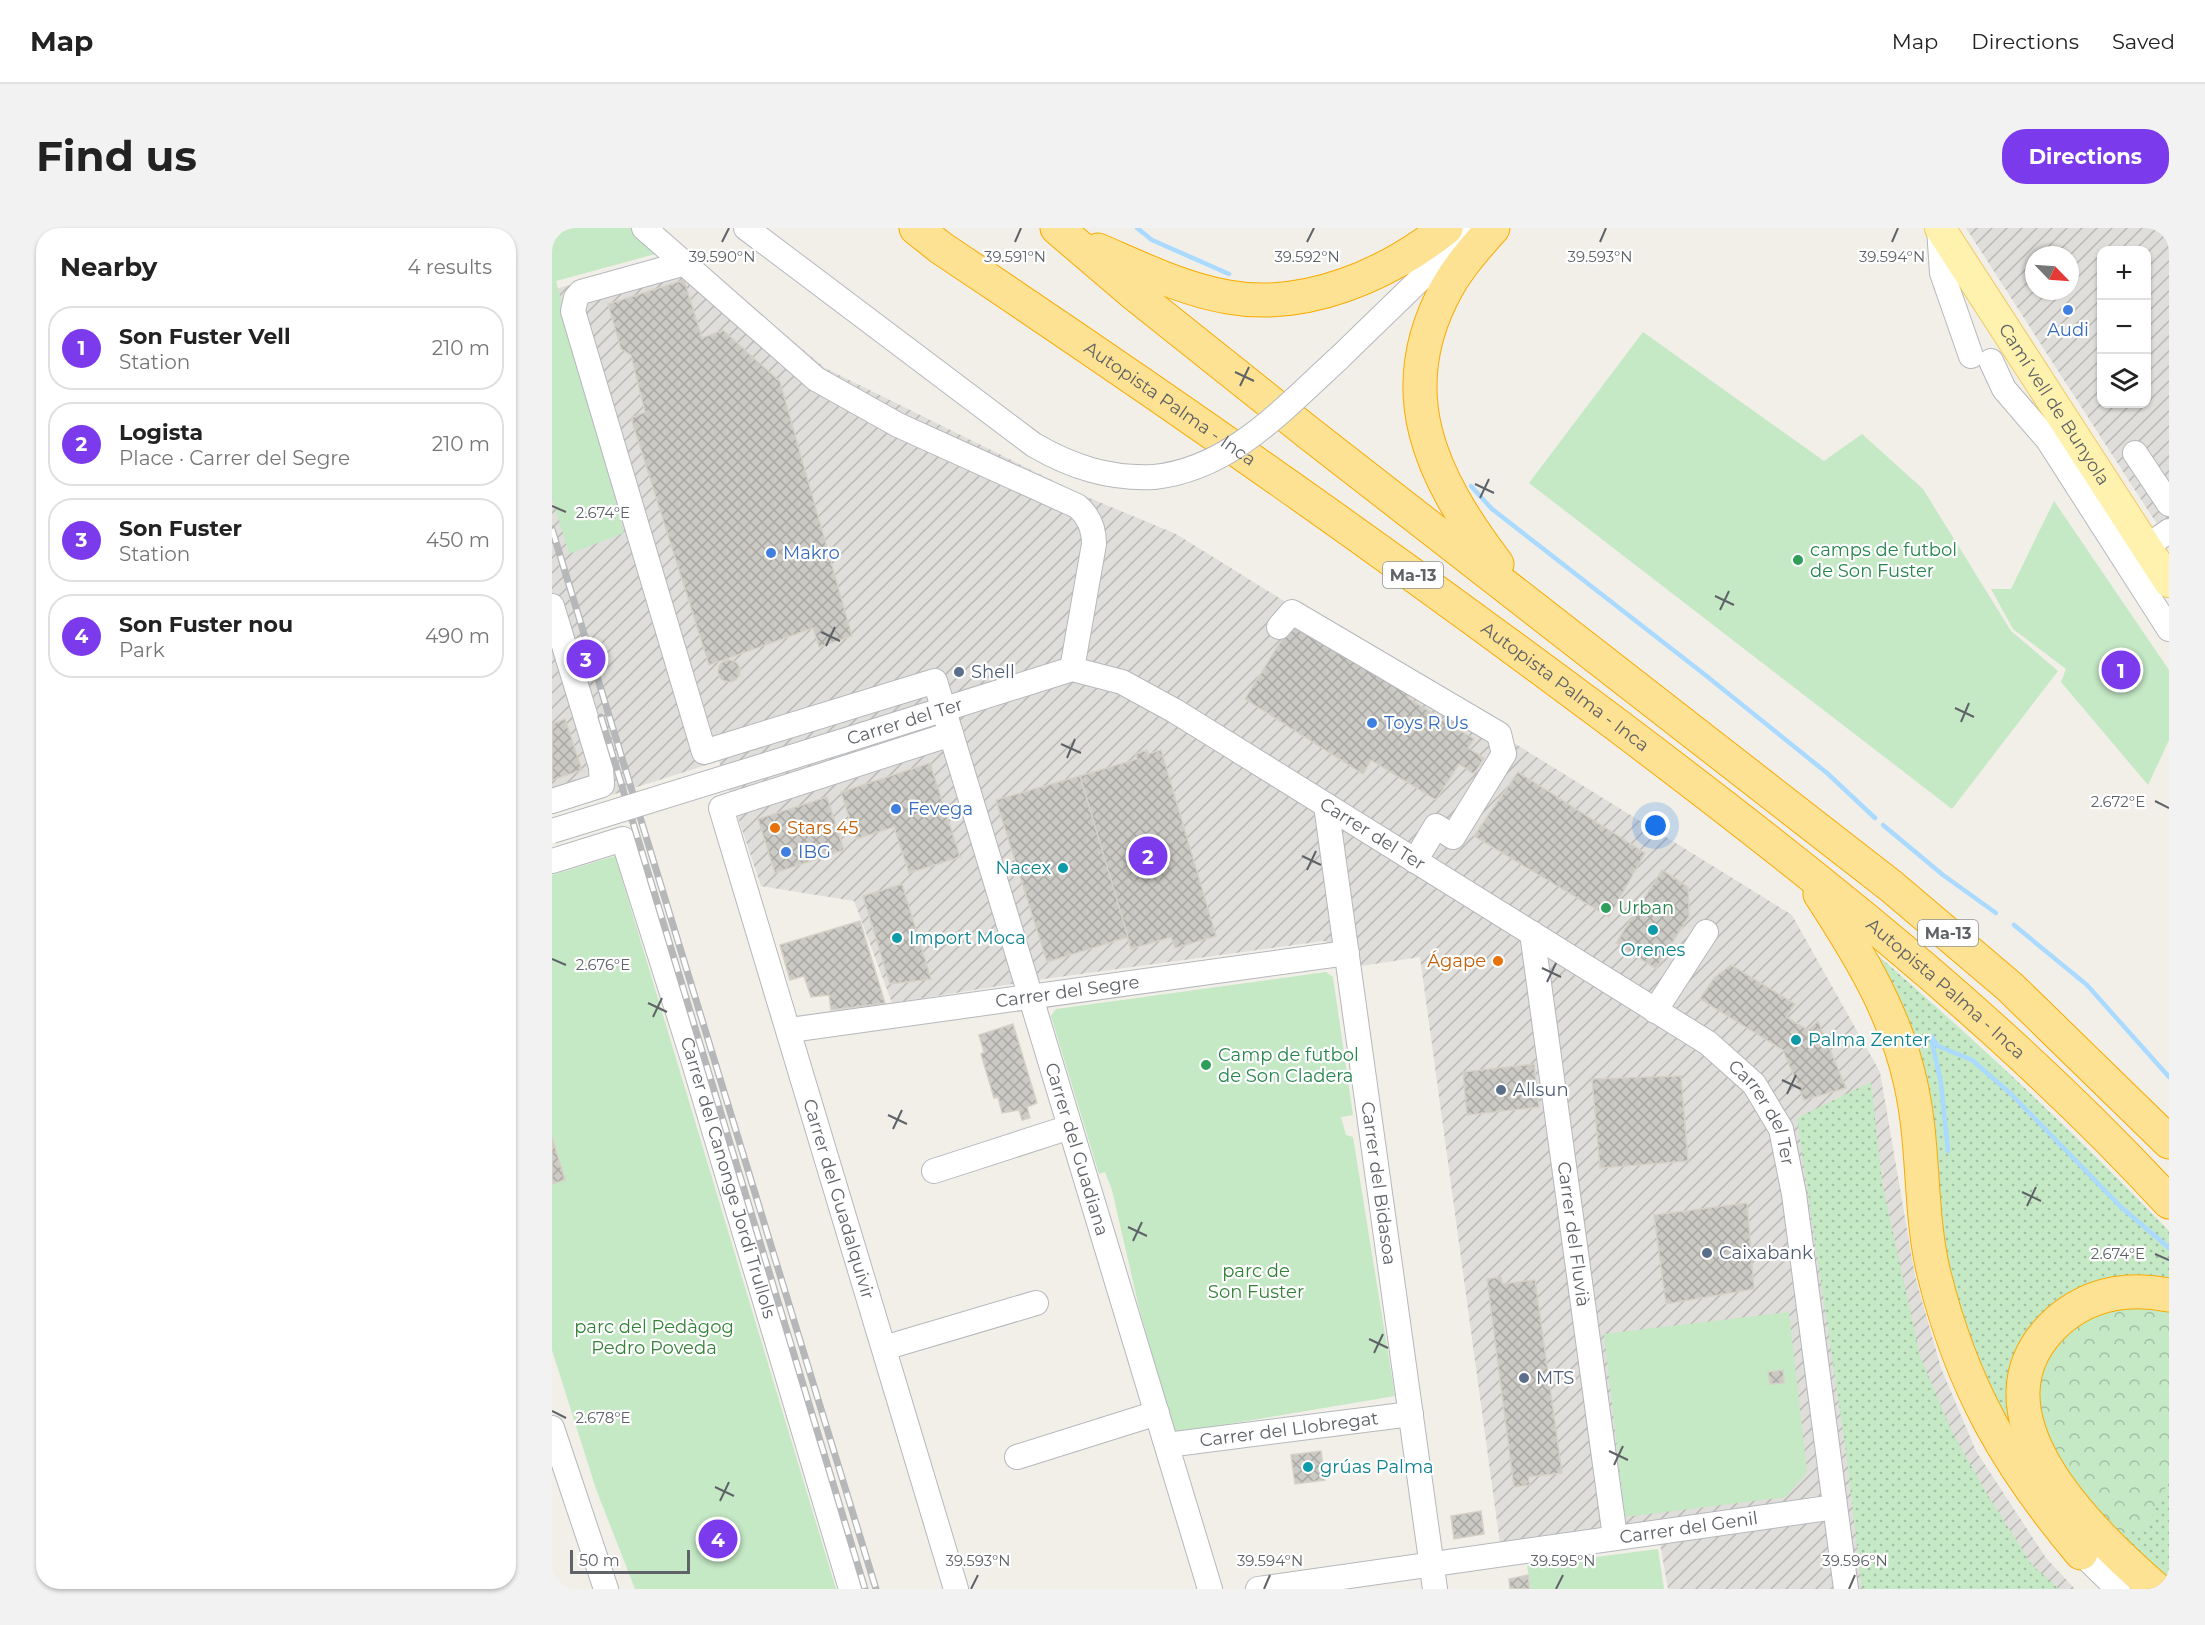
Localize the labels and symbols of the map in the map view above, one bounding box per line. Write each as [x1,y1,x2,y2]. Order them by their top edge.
north arrow [2025,246,2079,300]
text: 39.590°N [689,247,755,266]
text: 39.591°N [984,247,1046,266]
text: 39.592°N [1274,247,1340,266]
text: 39.593°N [1568,247,1632,266]
text: 39.594°N [1859,247,1925,266]
marker: Audi [2061,303,2075,317]
street label: Camí vell de Bunyola [1994,319,2114,489]
place label: Audi [2047,319,2089,341]
street label: Autopista Palma - Inca [1080,337,1260,471]
text: 2.674°E [576,503,630,522]
place label: camps de futbol de Son Fuster [1810,539,1957,582]
place label: Makro [783,542,840,564]
marker: Makro [764,546,778,560]
marker: camps de futbol de Son Fuster [1791,553,1805,567]
road number: Ma-13 [1383,562,1443,588]
street label: Autopista Palma - Inca [1477,617,1653,756]
pin: 3 [567,636,606,682]
pin: 1 [2102,648,2140,692]
place label: Shell [971,661,1015,683]
marker: Shell [952,665,966,679]
street label: Carrer del Ter [844,693,966,750]
place label: Toys R Us [1384,712,1468,734]
marker: Toys R Us [1365,716,1379,730]
text: 2.672°E [2091,792,2145,811]
street label: Carrer del Ter [1316,793,1429,875]
place label: Fevega [908,798,973,820]
marker: Fevega [889,802,903,816]
your location [1641,811,1670,840]
place label: Stars 45 [787,817,858,839]
marker: Stars 45 [768,821,782,835]
pin: 2 [1128,834,1168,878]
place label: IBG [798,841,831,863]
marker: IBG [779,845,793,859]
place label: Nacex [996,857,1051,879]
marker: Nacex [1056,861,1070,875]
place label: Urban [1618,897,1674,919]
marker: Urban [1599,901,1613,915]
street label: Autopista Palma - Inca [1862,913,2030,1064]
road number: Ma-13 [1918,920,1978,946]
marker: Orenes [1646,923,1660,937]
place label: Import Moca [909,927,1026,949]
marker: Import Moca [890,931,904,945]
place label: Orenes [1621,939,1686,961]
place label: Ágape [1427,950,1486,972]
marker: Ágape [1491,954,1505,968]
text: 2.676°E [576,955,630,974]
street label: Carrer del Segre [994,971,1141,1012]
place label: Palma Zenter [1808,1029,1930,1051]
marker: Palma Zenter [1789,1033,1803,1047]
street label: Carrer del Canonge Jordi Trullols [676,1034,781,1321]
place label: Camp de futbol de Son Cladera [1218,1044,1359,1087]
street label: Carrer del Ter [1724,1055,1799,1167]
marker: Camp de futbol de Son Cladera [1199,1058,1213,1072]
street label: Carrer del Guadiana [1040,1060,1113,1239]
place label: Allsun [1513,1079,1569,1101]
marker: Allsun [1494,1083,1508,1097]
street label: Carrer del Guadalquivir [798,1096,879,1302]
street label: Carrer del Bidasoa [1356,1100,1401,1266]
street label: Carrer del Fluvià [1553,1160,1594,1308]
place label: Caixabank [1719,1242,1813,1264]
text: 2.674°E [2091,1244,2145,1263]
marker: Caixabank [1700,1246,1714,1260]
park label: parc de Son Fuster [1208,1260,1304,1303]
park label: parc del Pedàgog Pedro Poveda [574,1316,734,1359]
place label: MTS [1536,1367,1574,1389]
marker: MTS [1517,1371,1531,1385]
street label: Carrer del Llobregat [1198,1407,1380,1452]
text: 2.678°E [575,1408,631,1427]
place label: grúas Palma [1320,1456,1434,1478]
marker: grúas Palma [1301,1460,1315,1474]
street label: Carrer del Genil [1618,1507,1759,1548]
pin: 4 [698,1516,738,1562]
scale bar [570,1547,690,1574]
text: 39.593°N [946,1551,1010,1570]
text: 39.594°N [1237,1551,1303,1570]
text: 39.595°N [1531,1551,1595,1570]
text: 39.596°N [1822,1551,1888,1570]

